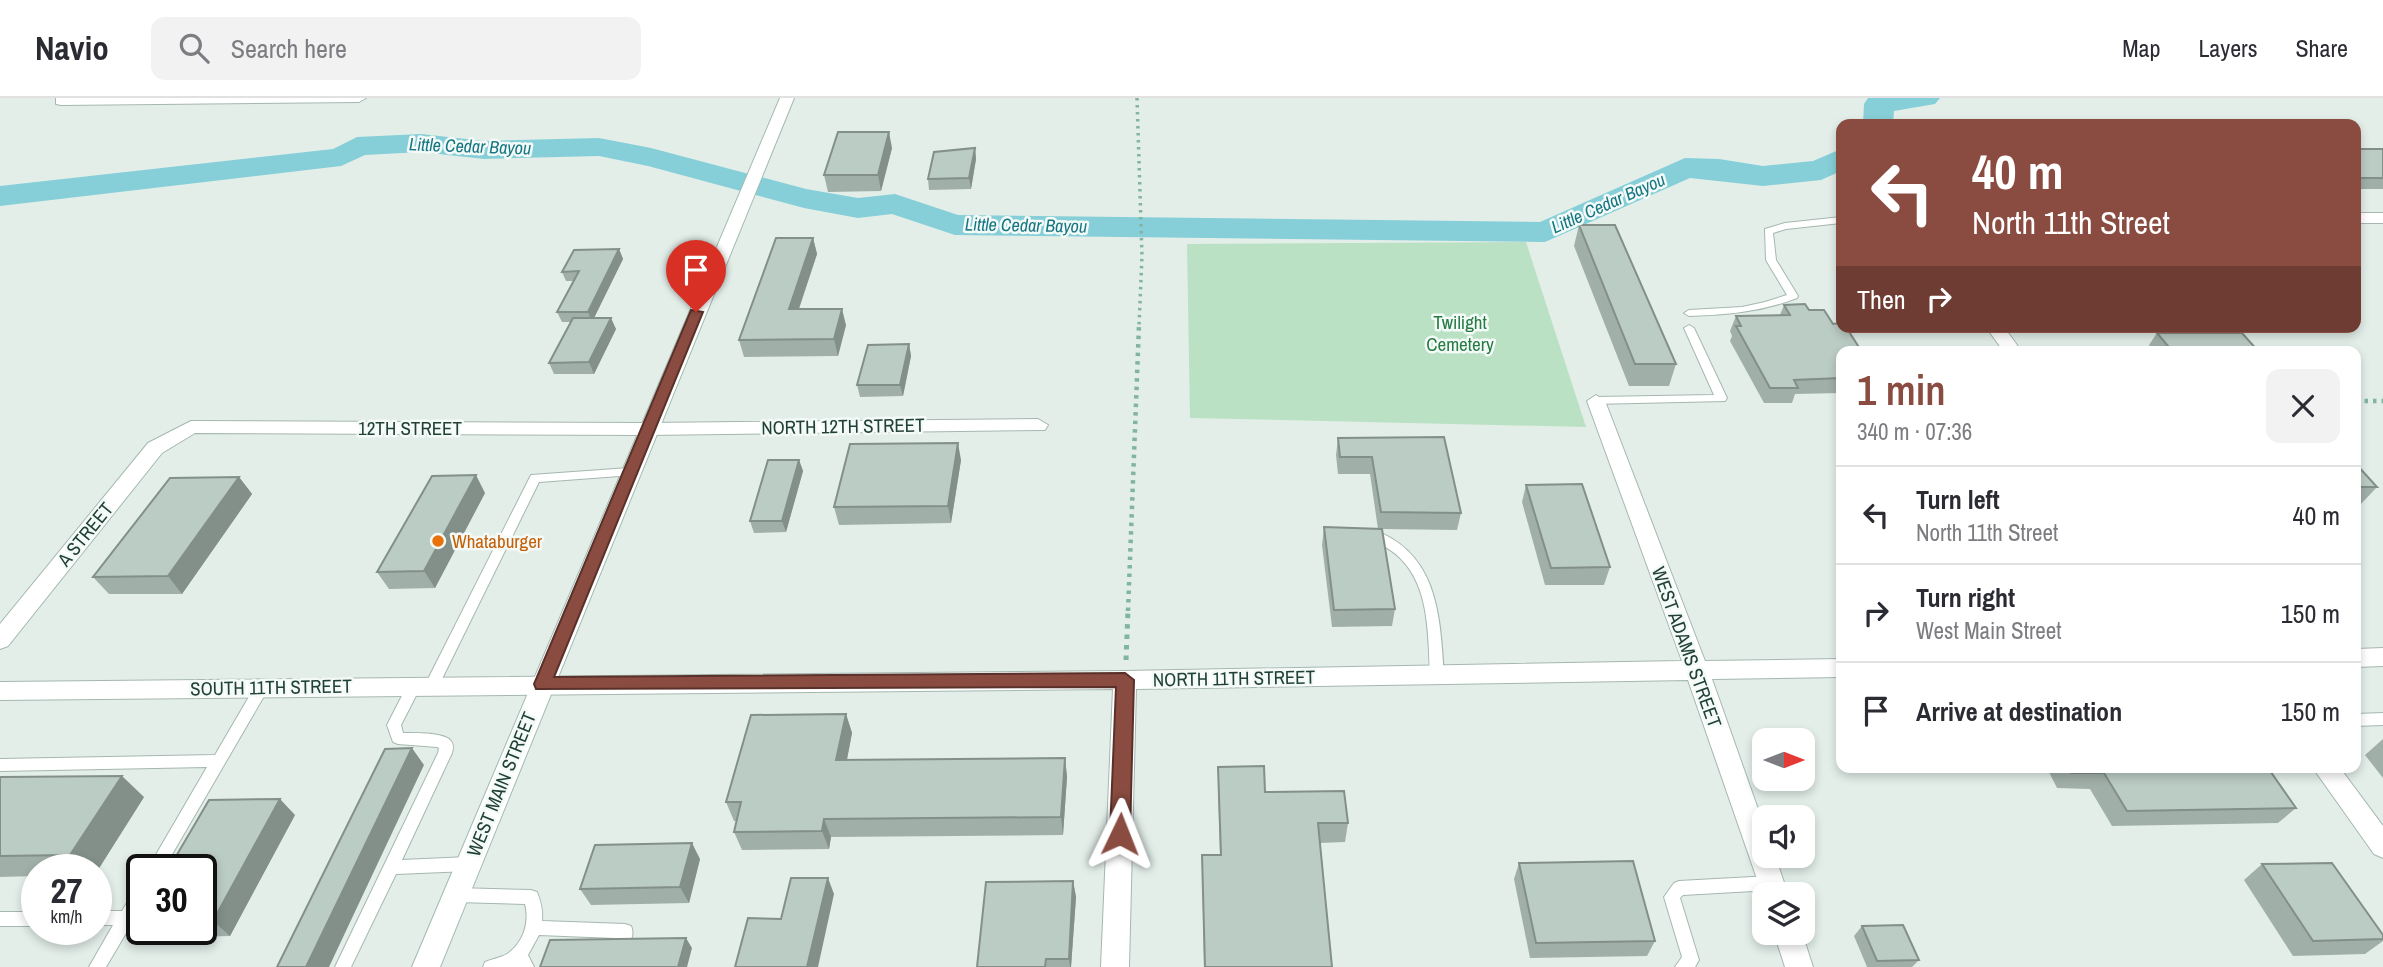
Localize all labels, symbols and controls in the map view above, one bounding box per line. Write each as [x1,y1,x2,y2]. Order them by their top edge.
search box [151,17,641,80]
text: Navio [35,26,109,70]
icon: search [175,29,213,67]
text: Search here [231,31,347,66]
text: Map [2122,32,2160,64]
text: Layers [2198,32,2257,64]
text: Share [2295,32,2348,64]
water label: Little Cedar Bayou [408,131,532,161]
text: 40 m [1972,138,2064,204]
icon: left [1857,147,1948,238]
water label: Little Cedar Bayou [1547,167,1669,239]
text: North 11th Street [1972,201,2170,244]
water label: Little Cedar Bayou [965,211,1087,239]
pin [666,240,726,312]
icon: arrive [677,251,715,289]
icon: right [1920,280,1958,318]
text: Then [1857,282,1906,317]
park label: Twilight Cemetery [1426,309,1494,357]
text: 1 min [1857,362,1946,418]
button: close [2266,369,2340,443]
street label: NORTH 12TH STREET [761,412,925,440]
street label: 12TH STREET [358,415,462,441]
text: 340 m · 07:36 [1857,416,1972,447]
text: Turn left [1916,482,2000,517]
street label: A STREET [51,496,119,572]
icon: left [1857,496,1895,534]
text: 40 m [2293,498,2340,533]
text: North 11th Street [1916,517,2058,548]
place label: Whataburger [452,528,543,554]
marker: Whataburger [430,533,446,549]
street label: WEST ADAMS STREET [1646,563,1728,731]
text: Turn right [1916,580,2015,615]
icon: right [1857,594,1895,632]
text: 150 m [2281,596,2340,631]
text: West Main Street [1916,615,2061,646]
street label: NORTH 11TH STREET [1153,664,1316,692]
street label: SOUTH 11TH STREET [190,673,352,701]
icon: arrive [1857,692,1895,730]
text: Arrive at destination [1916,694,2122,729]
text: 150 m [2281,694,2340,729]
street label: WEST MAIN STREET [460,707,542,860]
north arrow [1752,728,1815,791]
map controls [1752,728,1815,945]
position arrow [1083,797,1157,871]
button: sound [1752,805,1815,868]
speed limit sign: 30 [126,854,217,945]
text: 27 [51,867,82,914]
button: layers [1752,882,1815,945]
text: km/h [51,904,83,929]

